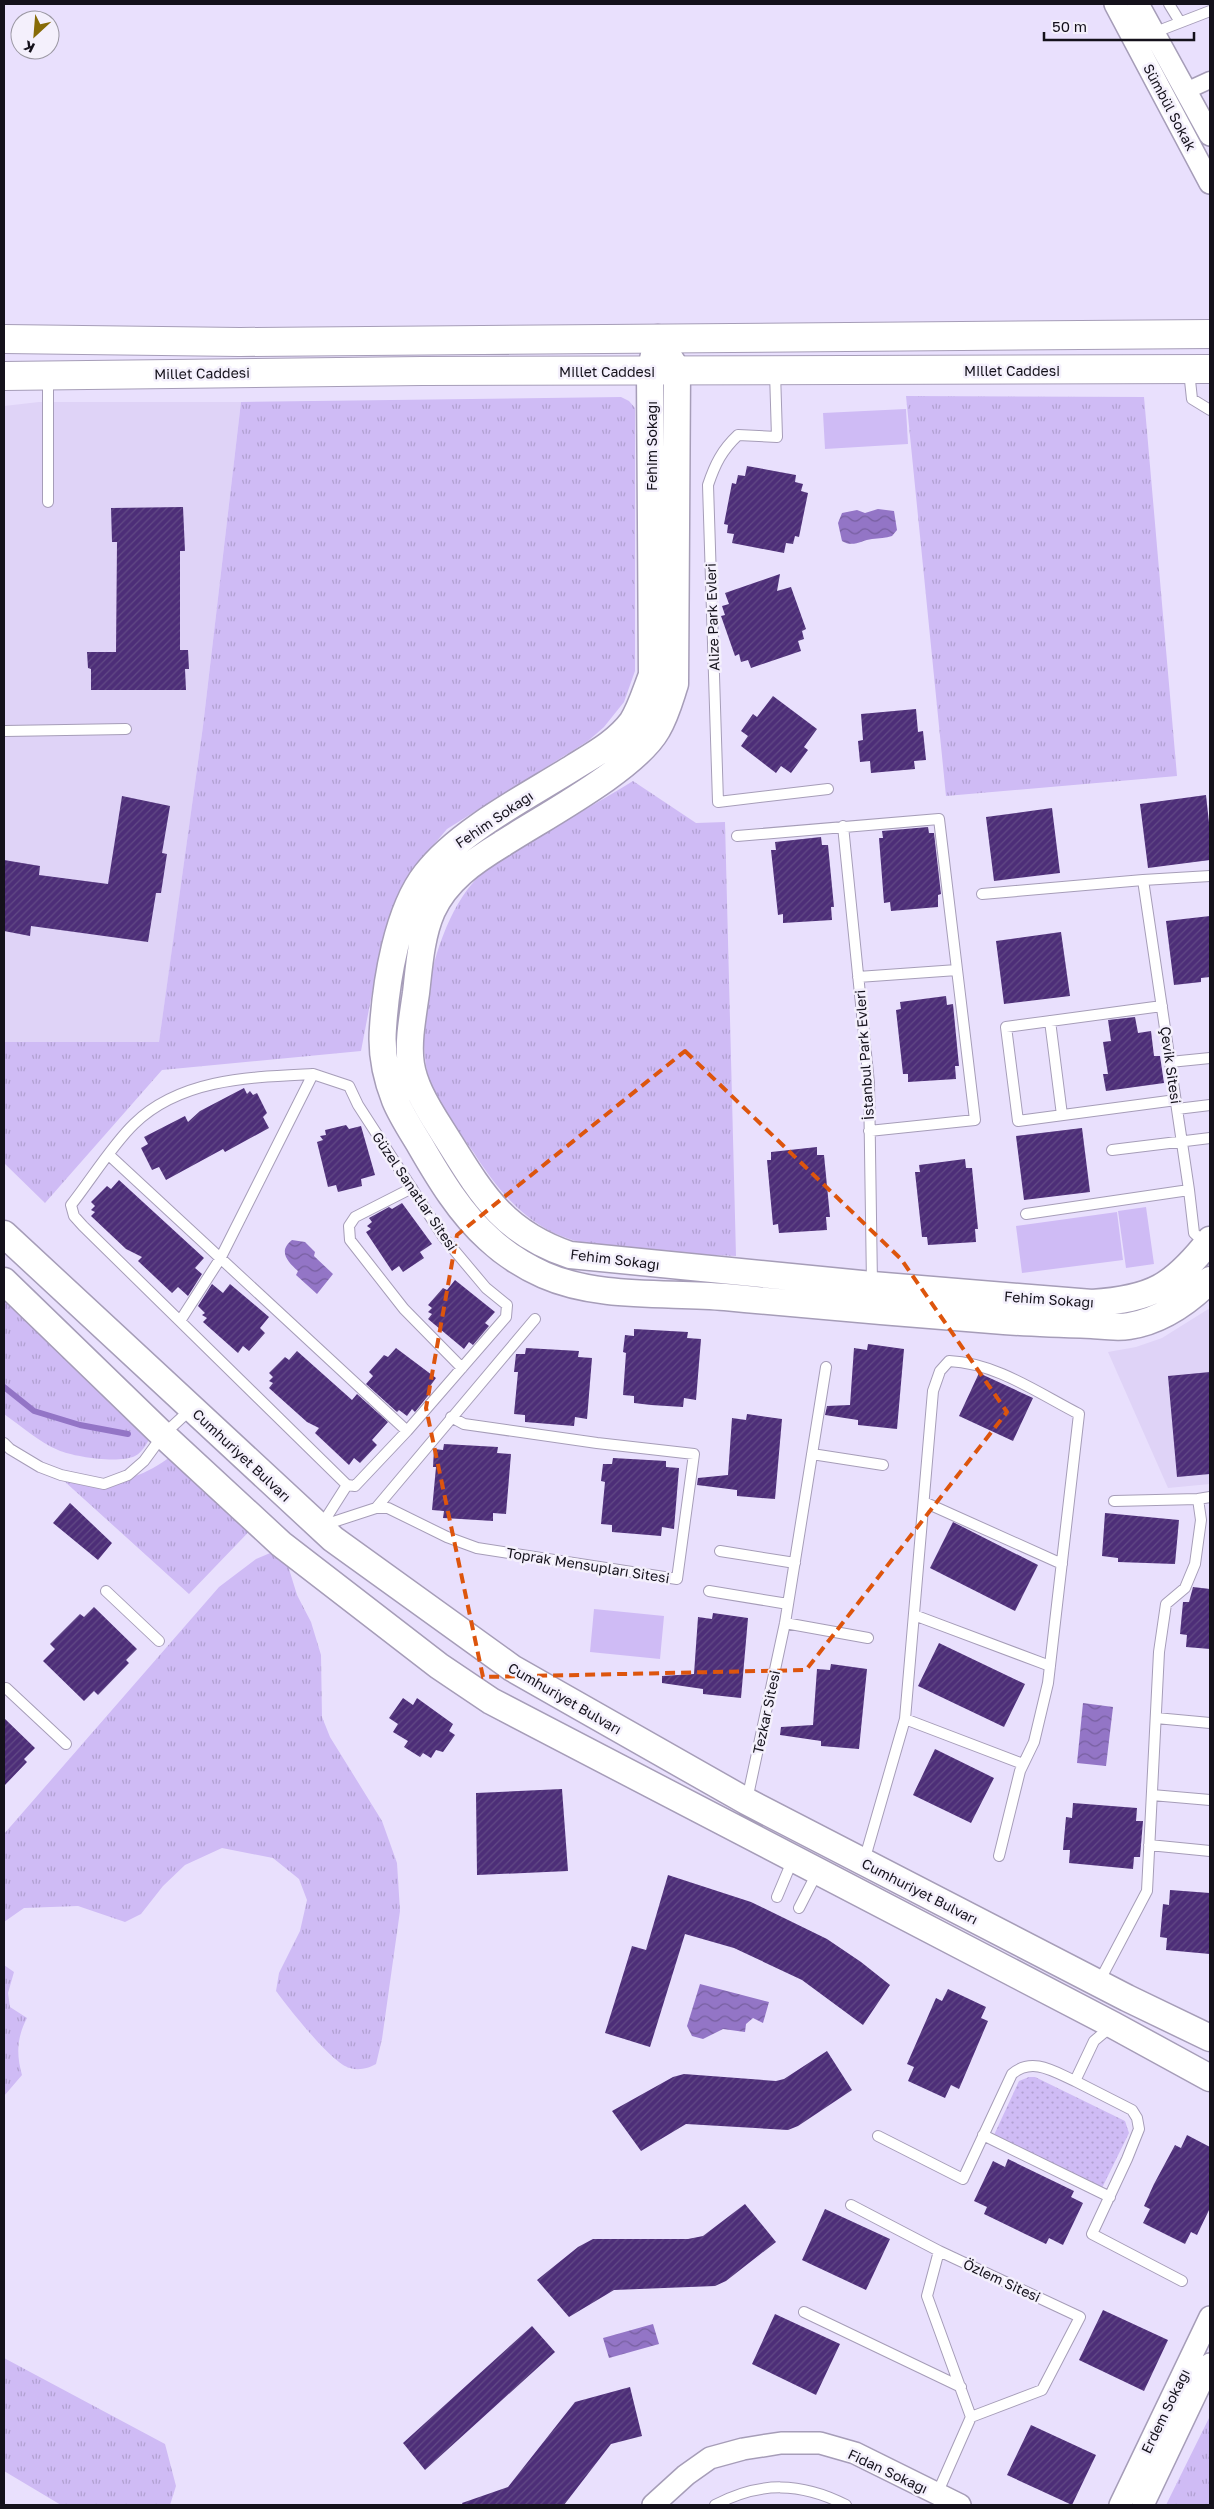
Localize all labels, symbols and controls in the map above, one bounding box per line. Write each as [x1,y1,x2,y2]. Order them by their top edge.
north arrow [10,10,60,60]
scale bar [1044,10,1194,42]
text: 50 m [1052,17,1087,35]
text: K [21,37,37,57]
street label: Sümbül Sokak [1140,61,1200,153]
street label: Millet Caddesi [964,362,1060,379]
street label: Millet Caddesi [559,363,655,380]
street label: Millet Caddesi [154,364,250,382]
street label: Fehim Sokağı [643,401,660,491]
street label: Alize Park Evleri [702,563,722,671]
street label: Fehim Sokağı [452,787,536,851]
street label: İstanbul Park Evleri [851,989,877,1121]
street label: Çevik Sitesi [1157,1025,1185,1105]
street label: Güzel Sanatlar Sitesi [369,1128,461,1254]
street label: Fehim Sokağı [569,1245,661,1273]
street label: Fehim Sokağı [1004,1287,1094,1311]
street label: Cumhuriyet Bulvarı [189,1405,295,1505]
street label: Toprak Mensupları Sitesi [505,1544,671,1586]
street label: Cumhuriyet Bulvarı [505,1659,625,1737]
street label: Tezkar Sitesi [749,1669,783,1755]
street label: Cumhuriyet Bulvarı [859,1854,981,1928]
street label: Özlem Sitesi [961,2255,1043,2305]
street label: Erdem Sokağı [1137,2366,1193,2456]
street label: Fidan Sokağı [845,2445,931,2497]

